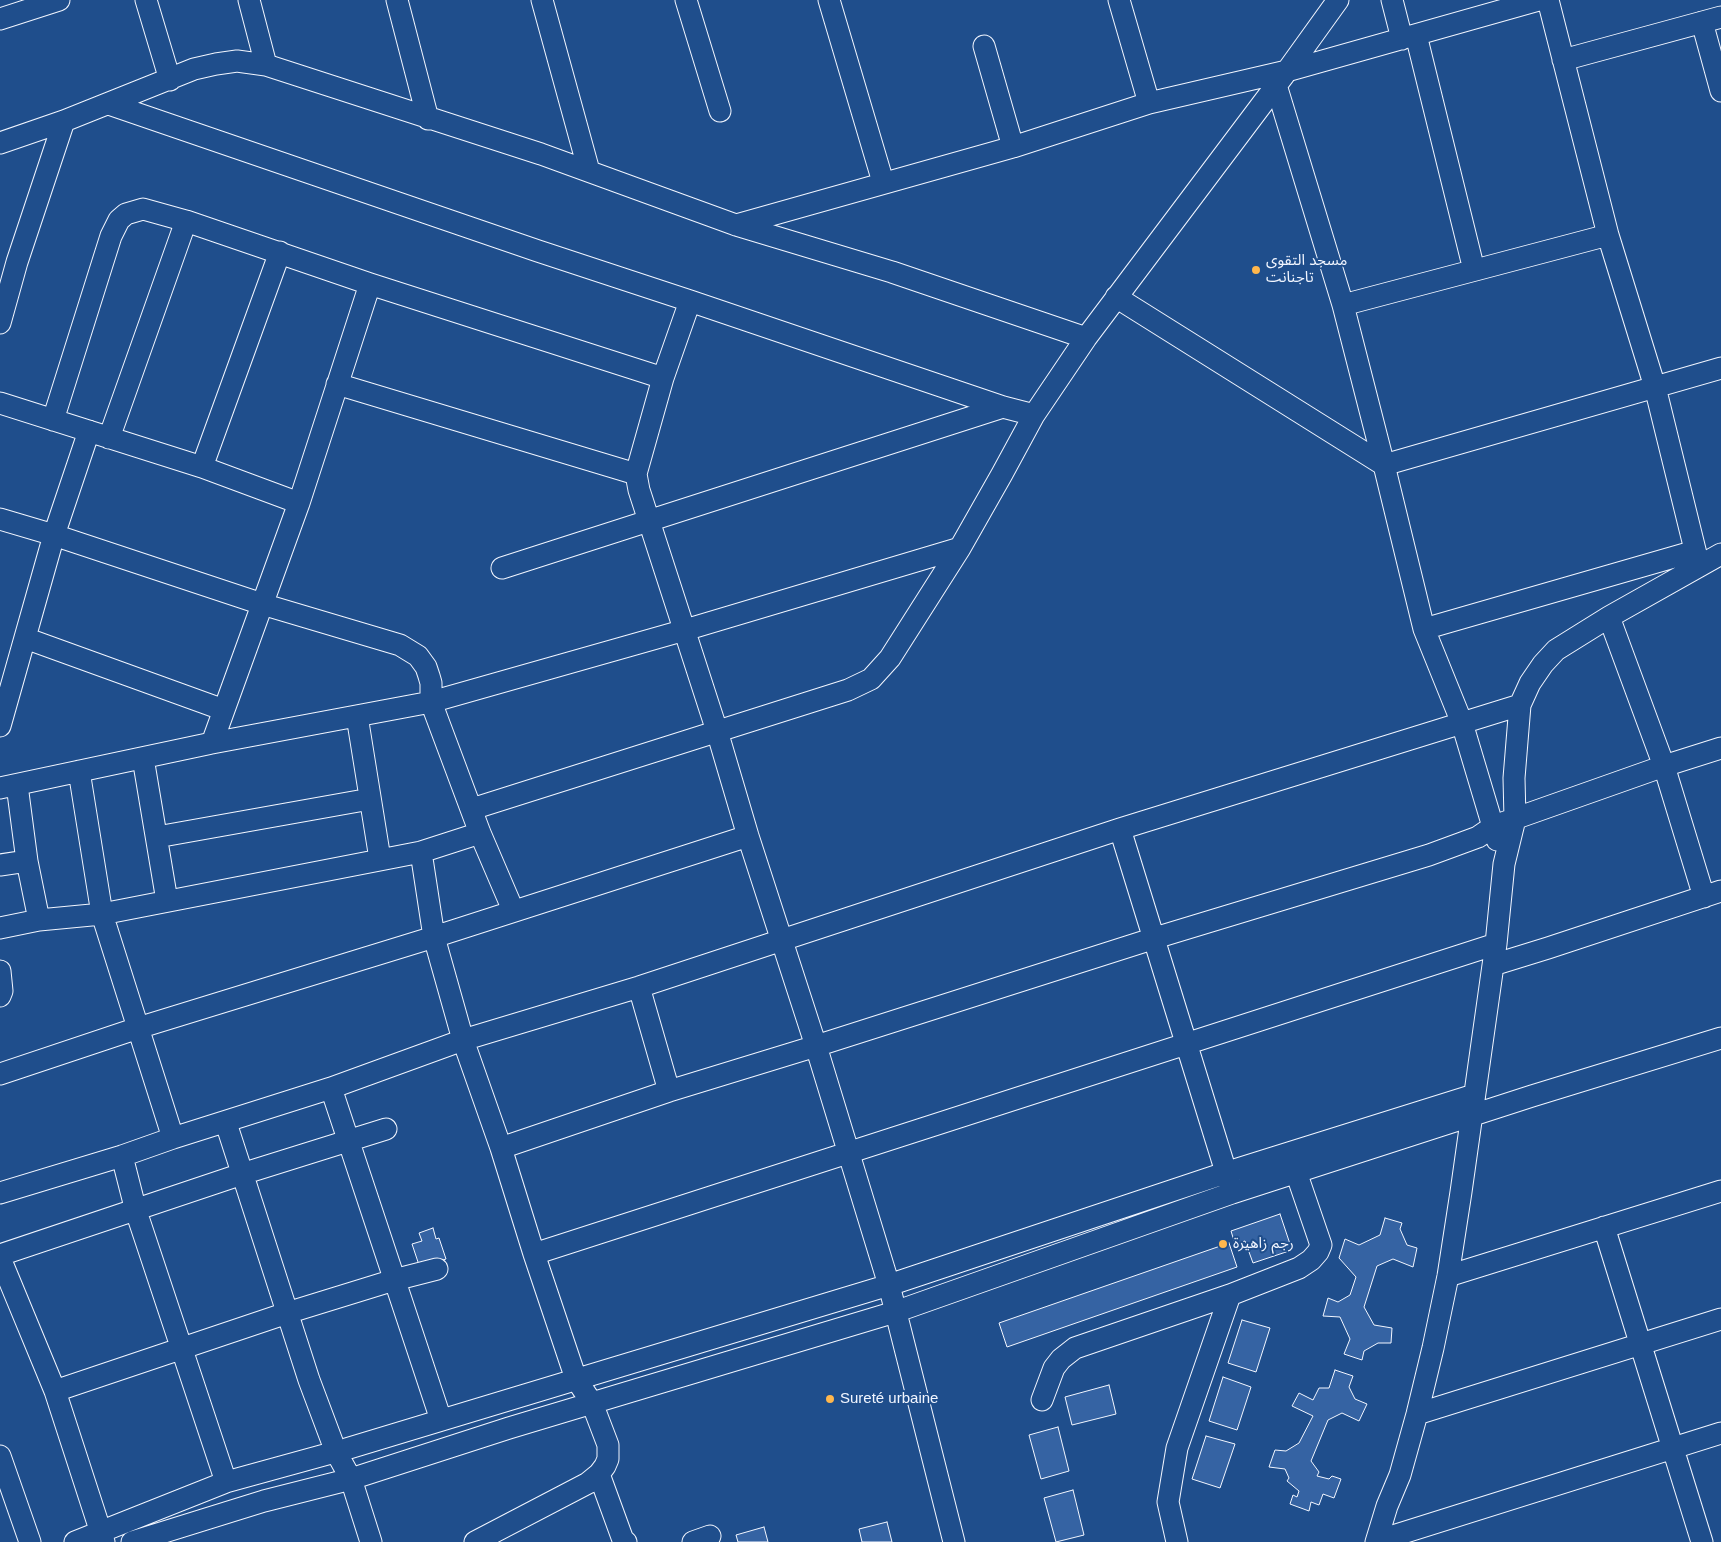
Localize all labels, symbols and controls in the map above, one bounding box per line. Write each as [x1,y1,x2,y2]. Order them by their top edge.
place label: مسجد التقوى تاجنانت [1266,252,1347,287]
marker: مسجد التقوى تاجنانت [1250,264,1262,276]
place label: رجم زاهيرة [1233,1235,1294,1253]
marker: رجم زاهيرة [1217,1238,1229,1250]
place label: Sureté urbaine [840,1390,938,1408]
marker: Sureté urbaine [824,1393,836,1405]

